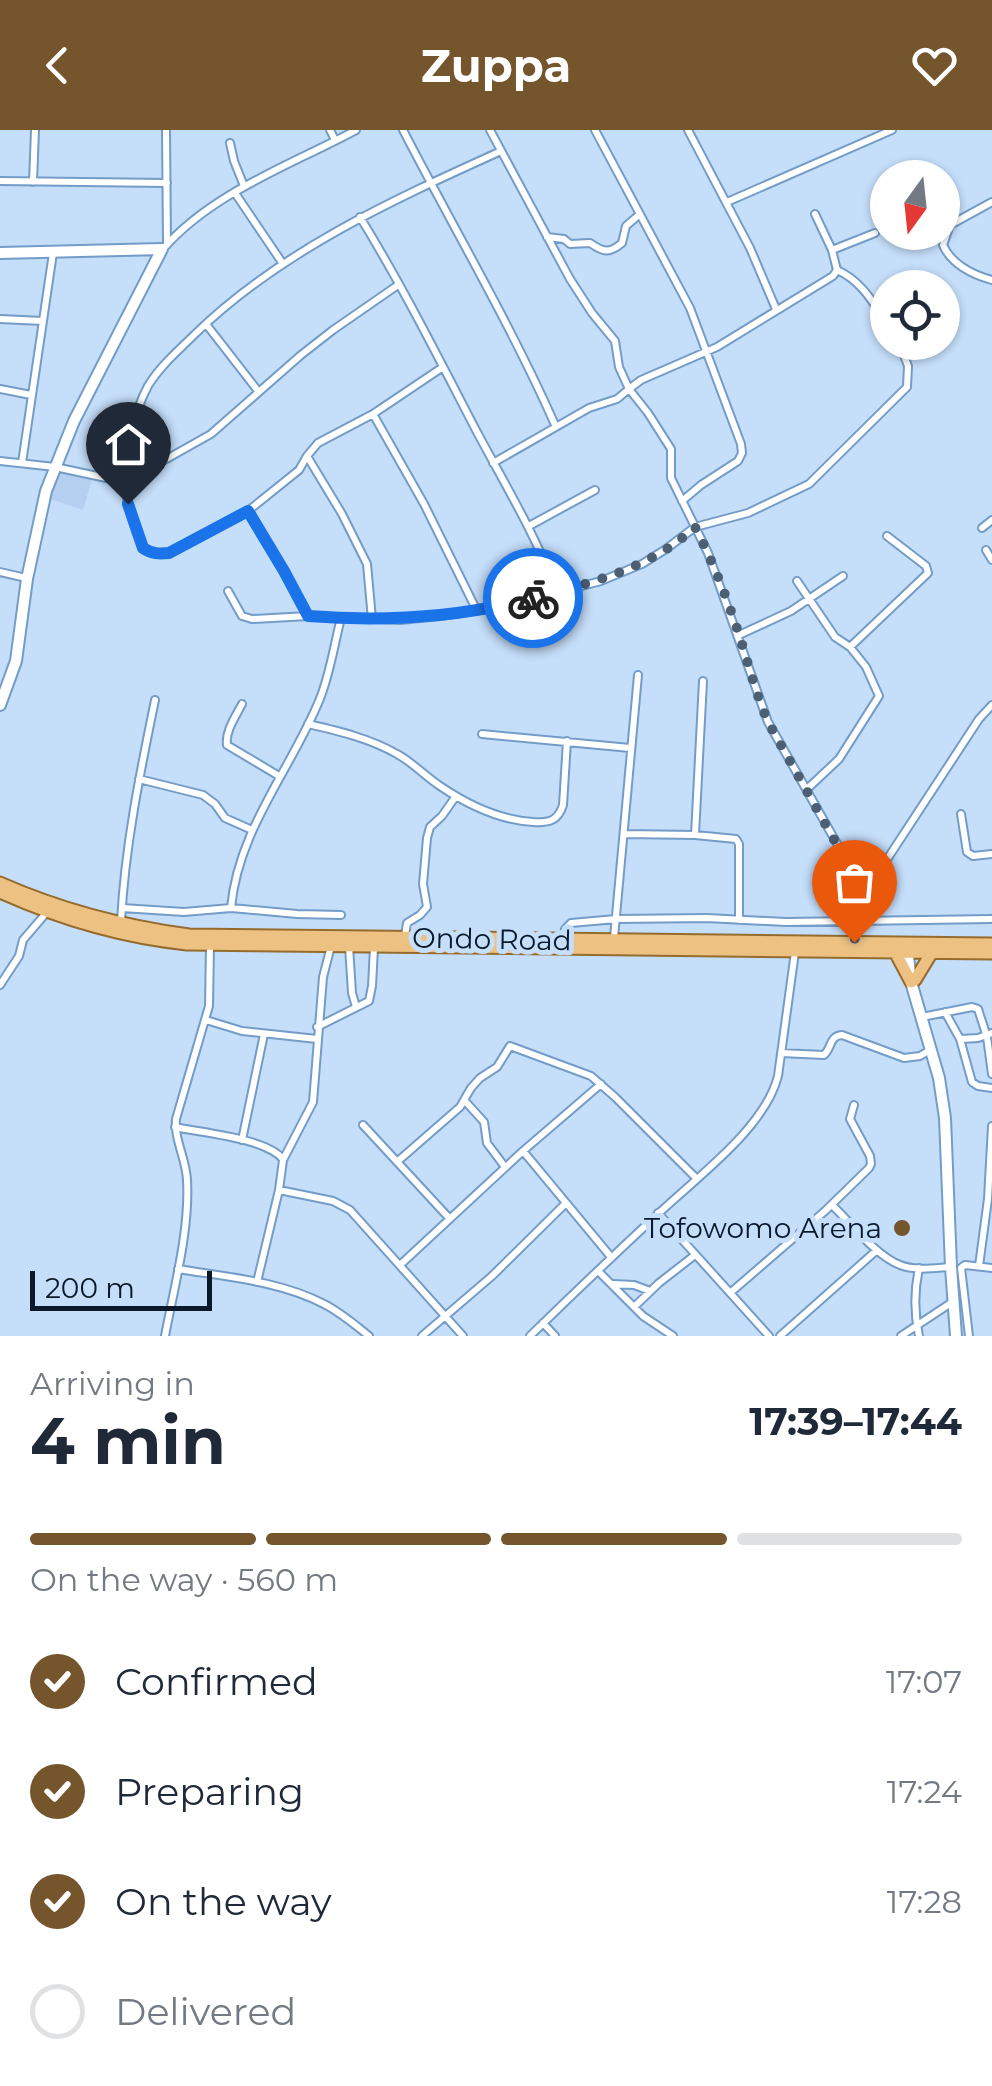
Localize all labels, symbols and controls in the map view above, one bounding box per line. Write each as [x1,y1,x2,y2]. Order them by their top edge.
icon: back [30,38,85,93]
text: Zuppa [421,38,571,93]
icon: heart [907,38,962,93]
north arrow [870,160,960,250]
map controls [870,160,960,360]
button: locate [870,270,960,360]
pin [86,402,171,505]
icon: home [101,417,156,472]
courier [483,548,583,648]
icon: bike [506,571,561,626]
pin [812,840,897,943]
icon: bag [827,855,882,910]
street label: Ondo Road [412,921,572,957]
place label: Tofowomo Arena [644,1211,882,1245]
marker: Tofowomo Arena [891,1217,913,1239]
scale bar [30,1266,212,1310]
text: 200 m [45,1271,135,1305]
text: Arriving in [30,1364,195,1403]
text: 17:39–17:44 [749,1398,962,1445]
text: 4 min [30,1401,226,1480]
text: On the way · 560 m [30,1560,338,1599]
icon: check [30,1654,85,1709]
text: Confirmed [115,1658,318,1705]
text: 17:07 [886,1662,962,1701]
icon: check [30,1764,85,1819]
text: Preparing [115,1768,304,1815]
text: 17:24 [887,1772,962,1811]
icon: check [30,1874,85,1929]
text: On the way [115,1878,332,1925]
text: 17:28 [887,1882,962,1921]
text: Delivered [115,1988,296,2035]

